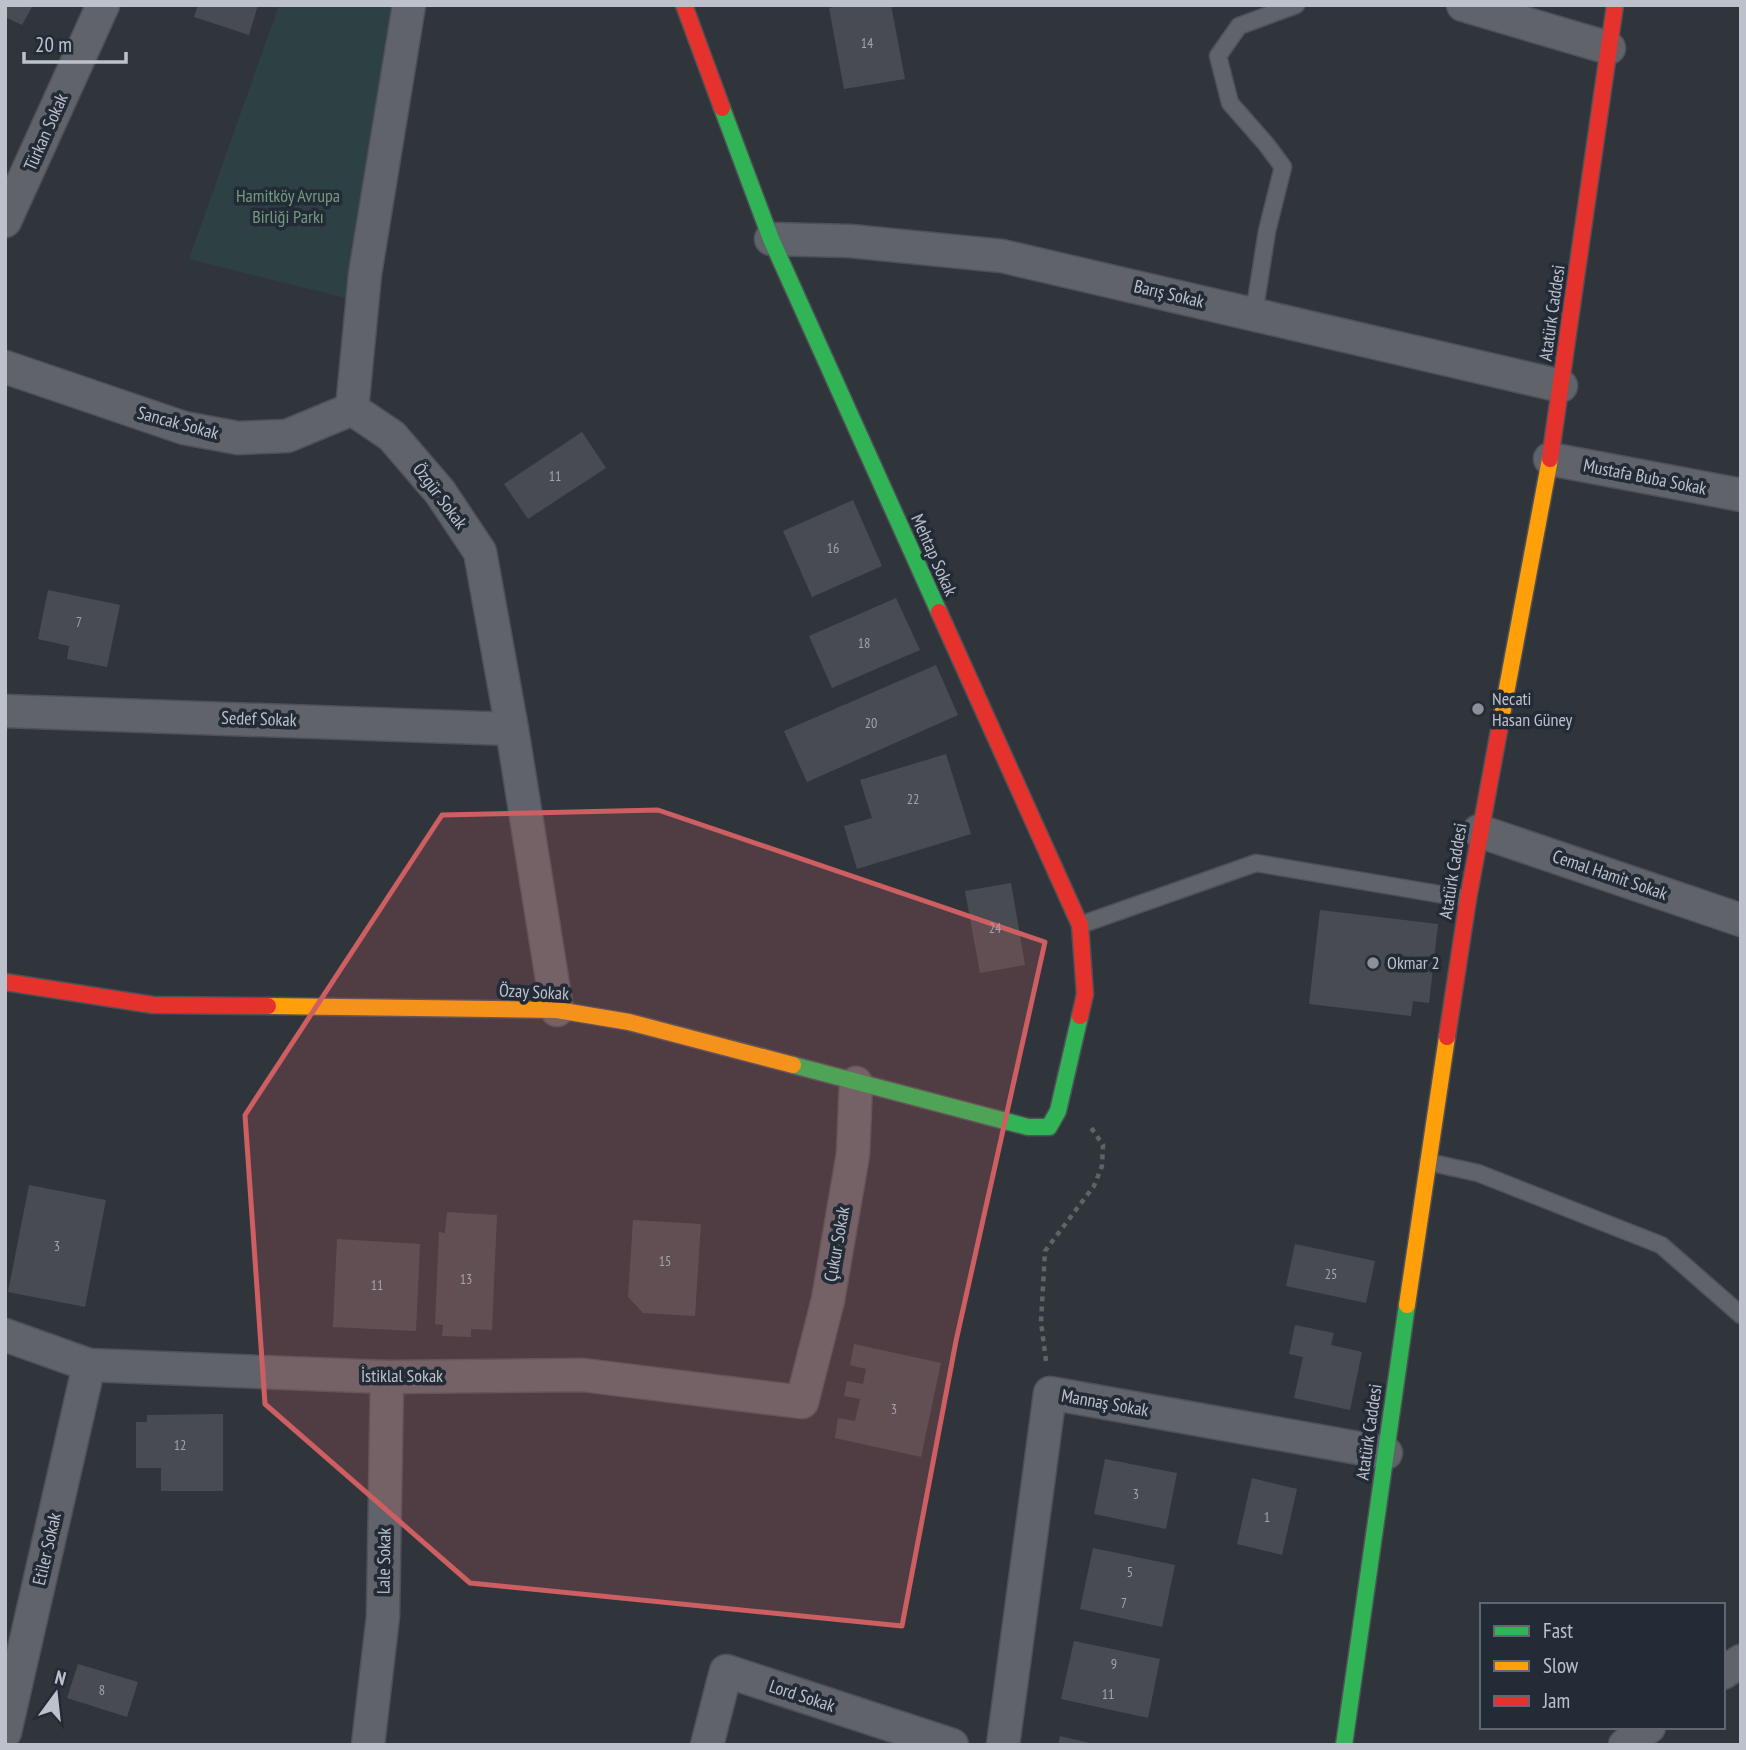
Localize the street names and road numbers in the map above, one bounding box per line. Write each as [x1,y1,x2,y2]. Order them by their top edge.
street label: Türkan Sokak [18,90,73,174]
street label: Atatürk Caddesi [1533,263,1570,362]
street label: Barış Sokak [1132,274,1206,313]
street label: Sancak Sokak [135,401,221,444]
street label: Mustafa Buba Sokak [1582,453,1709,500]
street label: Özgür Sokak [408,458,473,533]
street label: Mehtap Sokak [906,510,963,599]
street label: Sedef Sokak [221,706,297,731]
street label: Atatürk Caddesi [1434,821,1471,920]
street label: Cemal Hamit Sokak [1550,844,1671,905]
street label: Özay Sokak [498,978,570,1005]
street label: Çukur Sokak [819,1204,854,1283]
street label: İstiklal Sokak [361,1364,443,1387]
street label: Atatürk Caddesi [1350,1382,1387,1481]
street label: Mannaş Sokak [1060,1384,1151,1421]
street label: Etiler Sokak [27,1510,66,1587]
street label: Lale Sokak [371,1528,396,1594]
street label: Lord Sokak [766,1674,838,1717]

